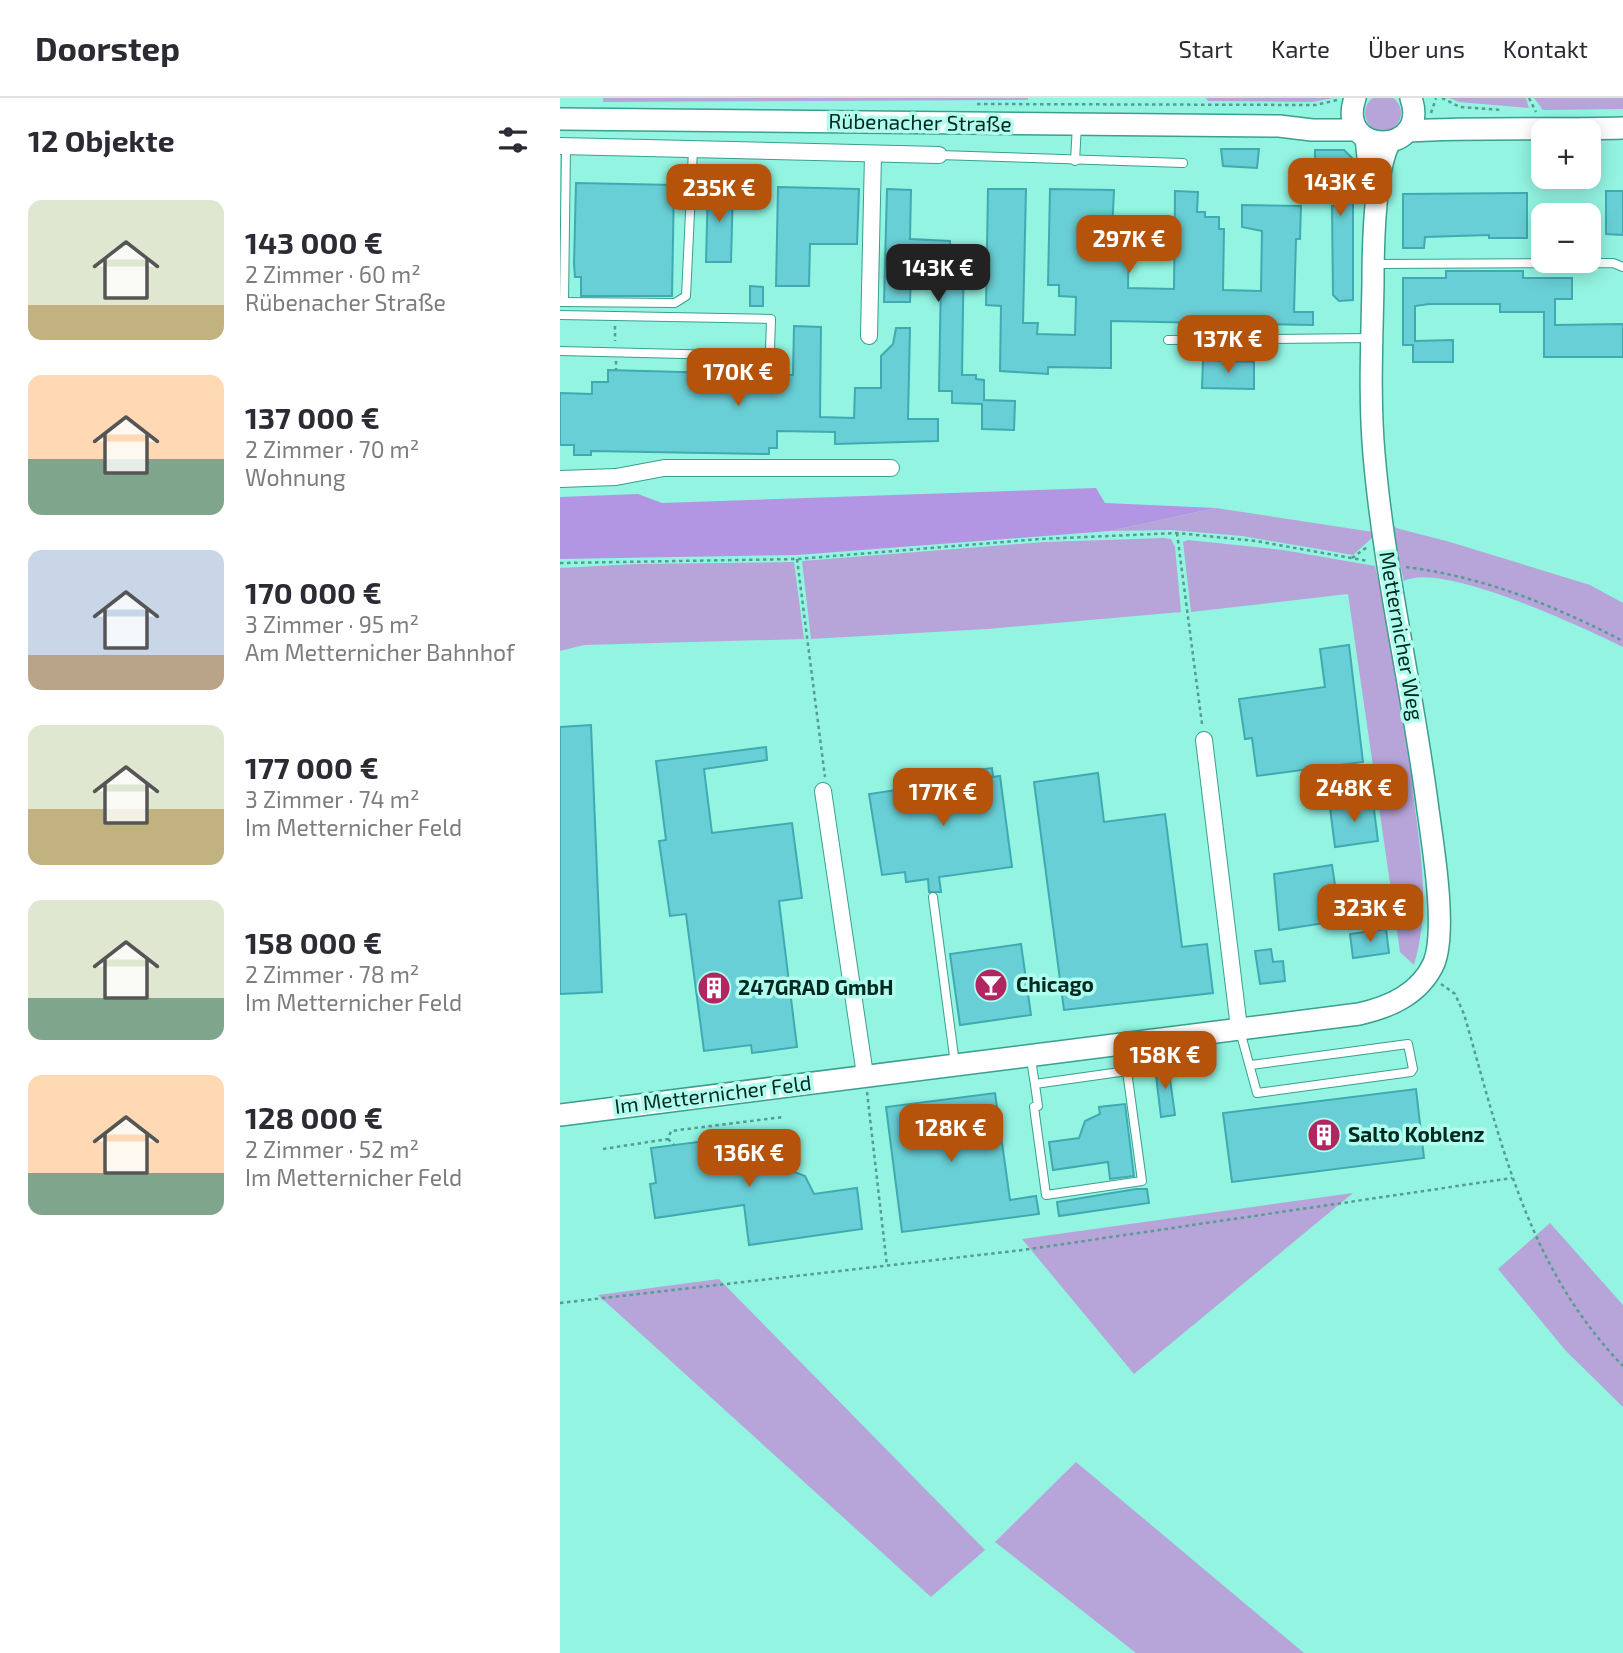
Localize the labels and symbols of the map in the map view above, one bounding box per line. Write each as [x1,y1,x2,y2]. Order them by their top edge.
street label: Rübenacher Straße [828,107,1012,136]
pin: 143K € [1283,158,1397,218]
pin: 235K € [662,164,776,224]
pin: 297K € [1072,216,1186,275]
pin: 143K € [881,244,995,304]
pin: 137K € [1171,316,1285,375]
pin: 170K € [681,348,795,408]
street label: Metternicher Weg [1375,549,1430,723]
pin: 248K € [1297,764,1411,824]
pin: 177K € [886,768,1000,828]
pin: 323K € [1313,884,1427,944]
bar icon: Chicago [972,966,1010,1004]
building icon: 247GRAD GmbH [695,969,733,1007]
place label: Chicago [1016,971,1094,996]
place label: 247GRAD GmbH [738,974,894,999]
pin: 158K € [1108,1032,1222,1091]
street label: Im Metternicher Feld [613,1069,813,1118]
pin: 128K € [894,1104,1008,1164]
building icon: Salto Koblenz [1305,1116,1343,1154]
place label: Salto Koblenz [1348,1121,1485,1146]
pin: 136K € [692,1130,806,1189]

